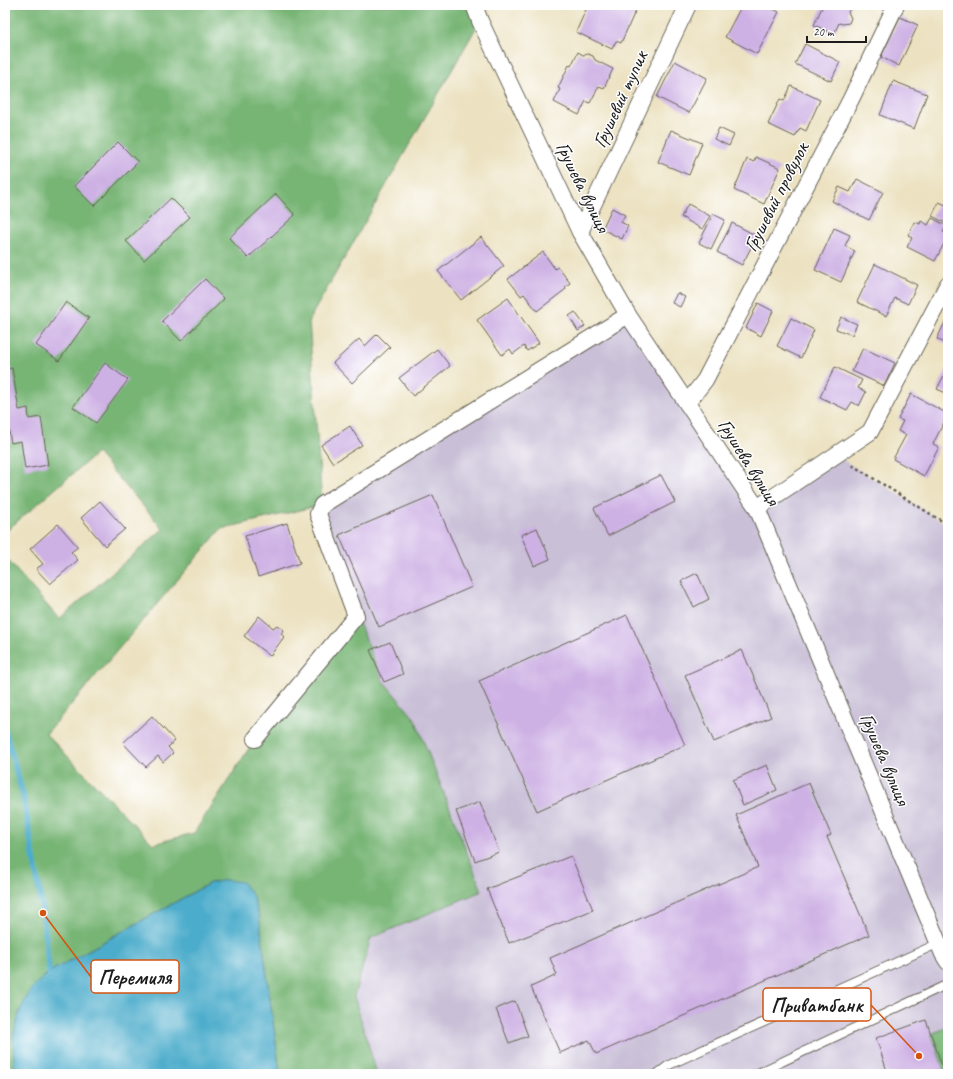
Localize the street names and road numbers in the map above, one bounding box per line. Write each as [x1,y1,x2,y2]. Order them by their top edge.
street label: Грушевий тупик [587,45,654,151]
street label: Грушевий провулок [738,137,815,256]
street label: Грушева вулиця [550,138,617,238]
street label: Грушева вулиця [713,414,787,512]
street label: Грушева вулиця [854,709,916,811]

